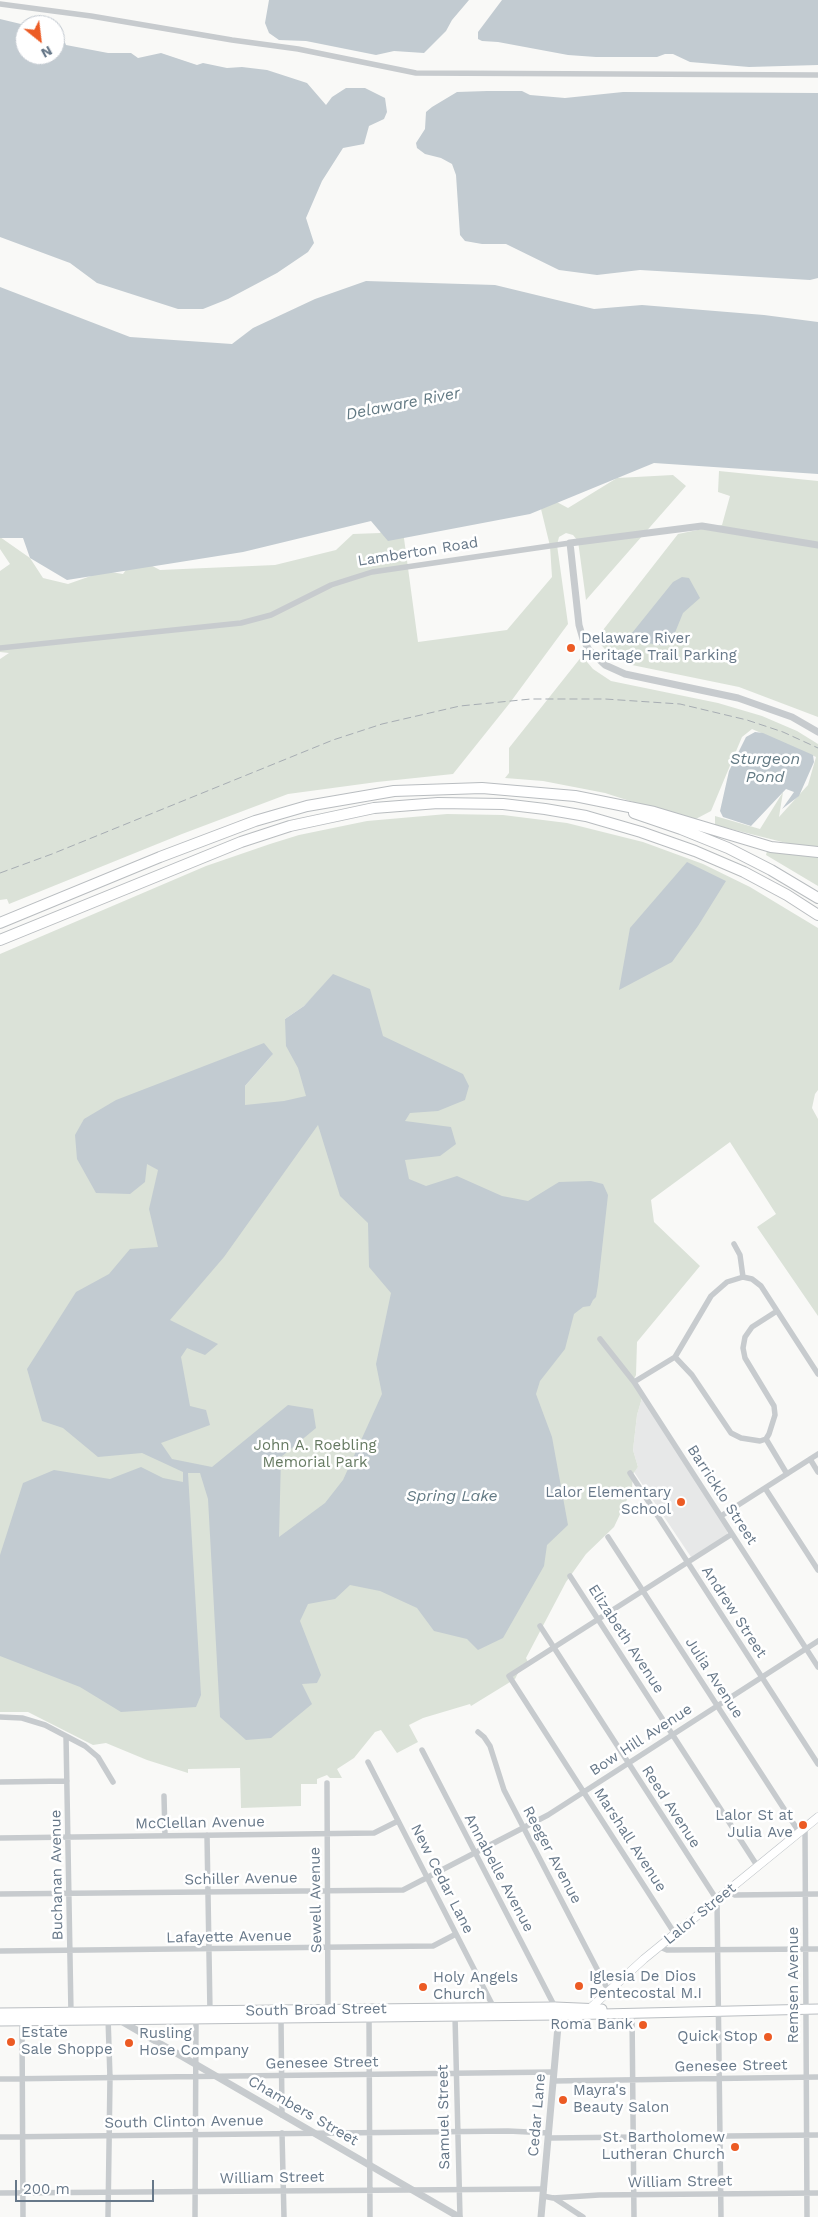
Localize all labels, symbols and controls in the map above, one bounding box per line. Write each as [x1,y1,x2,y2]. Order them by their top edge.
north arrow [15,15,65,65]
text: N [38,43,55,62]
water label: Delaware River [344,384,462,424]
street label: Lamberton Road [356,534,480,570]
place label: Delaware River Heritage Trail Parking [581,630,737,665]
marker: Delaware River Heritage Trail Parking [565,642,577,654]
water label: Sturgeon Pond [730,749,800,787]
park label: John A. Roebling Memorial Park [254,1437,376,1472]
street label: Barricklo Street [683,1442,761,1548]
place label: Lalor Elementary School [545,1484,671,1519]
water label: Spring Lake [406,1486,498,1506]
marker: Lalor Elementary School [675,1496,687,1508]
street label: Andrew Street [698,1563,770,1661]
street label: Elizabeth Avenue [584,1581,668,1697]
street label: Julia Avenue [681,1634,747,1722]
street label: Bow Hill Avenue [586,1700,696,1780]
street label: Reed Avenue [638,1762,704,1852]
street label: Marshall Avenue [590,1785,670,1895]
street label: Reeger Avenue [519,1803,585,1907]
place label: Lalor St at Julia Ave [715,1807,793,1842]
street label: Buchanan Avenue [47,1810,67,1940]
street label: Annabelle Avenue [460,1811,538,1935]
street label: McClellan Avenue [135,1813,265,1833]
marker: Lalor St at Julia Ave [797,1819,809,1831]
street label: New Cedar Lane [407,1821,477,1937]
street label: Sewell Avenue [306,1847,326,1953]
street label: Schiller Avenue [184,1869,298,1889]
street label: Lalor Street [660,1879,740,1949]
street label: Lafayette Avenue [166,1927,292,1947]
street label: Remsen Avenue [785,1927,803,2043]
place label: Iglesia De Dios Pentecostal M.I [589,1968,702,2003]
place label: Holy Angels Church [433,1969,518,2004]
marker: Iglesia De Dios Pentecostal M.I [573,1980,585,1992]
marker: Holy Angels Church [417,1981,429,1993]
street label: South Broad Street [245,2000,387,2020]
place label: Roma Bank [550,2016,633,2034]
marker: Roma Bank [637,2019,649,2031]
place label: Estate Sale Shoppe [21,2024,113,2059]
place label: Rusling Hose Company [139,2025,249,2060]
place label: Quick Stop [677,2028,758,2046]
marker: Quick Stop [762,2031,774,2043]
marker: Estate Sale Shoppe [5,2036,17,2048]
marker: Rusling Hose Company [123,2037,135,2049]
street label: Genesee Street [265,2053,379,2073]
street label: Genesee Street [674,2056,788,2076]
street label: Samuel Street [434,2064,454,2170]
street label: Chambers Street [245,2072,361,2150]
street label: Cedar Lane [524,2073,550,2157]
place label: Mayra's Beauty Salon [573,2082,669,2117]
marker: Mayra's Beauty Salon [557,2094,569,2106]
street label: South Clinton Avenue [104,2112,264,2132]
place label: St. Bartholomew Lutheran Church [602,2129,725,2164]
marker: St. Bartholomew Lutheran Church [729,2141,741,2153]
street label: William Street [220,2168,324,2188]
scale bar [18,2170,156,2202]
street label: William Street [628,2172,732,2192]
text: 200 m [23,2180,70,2198]

